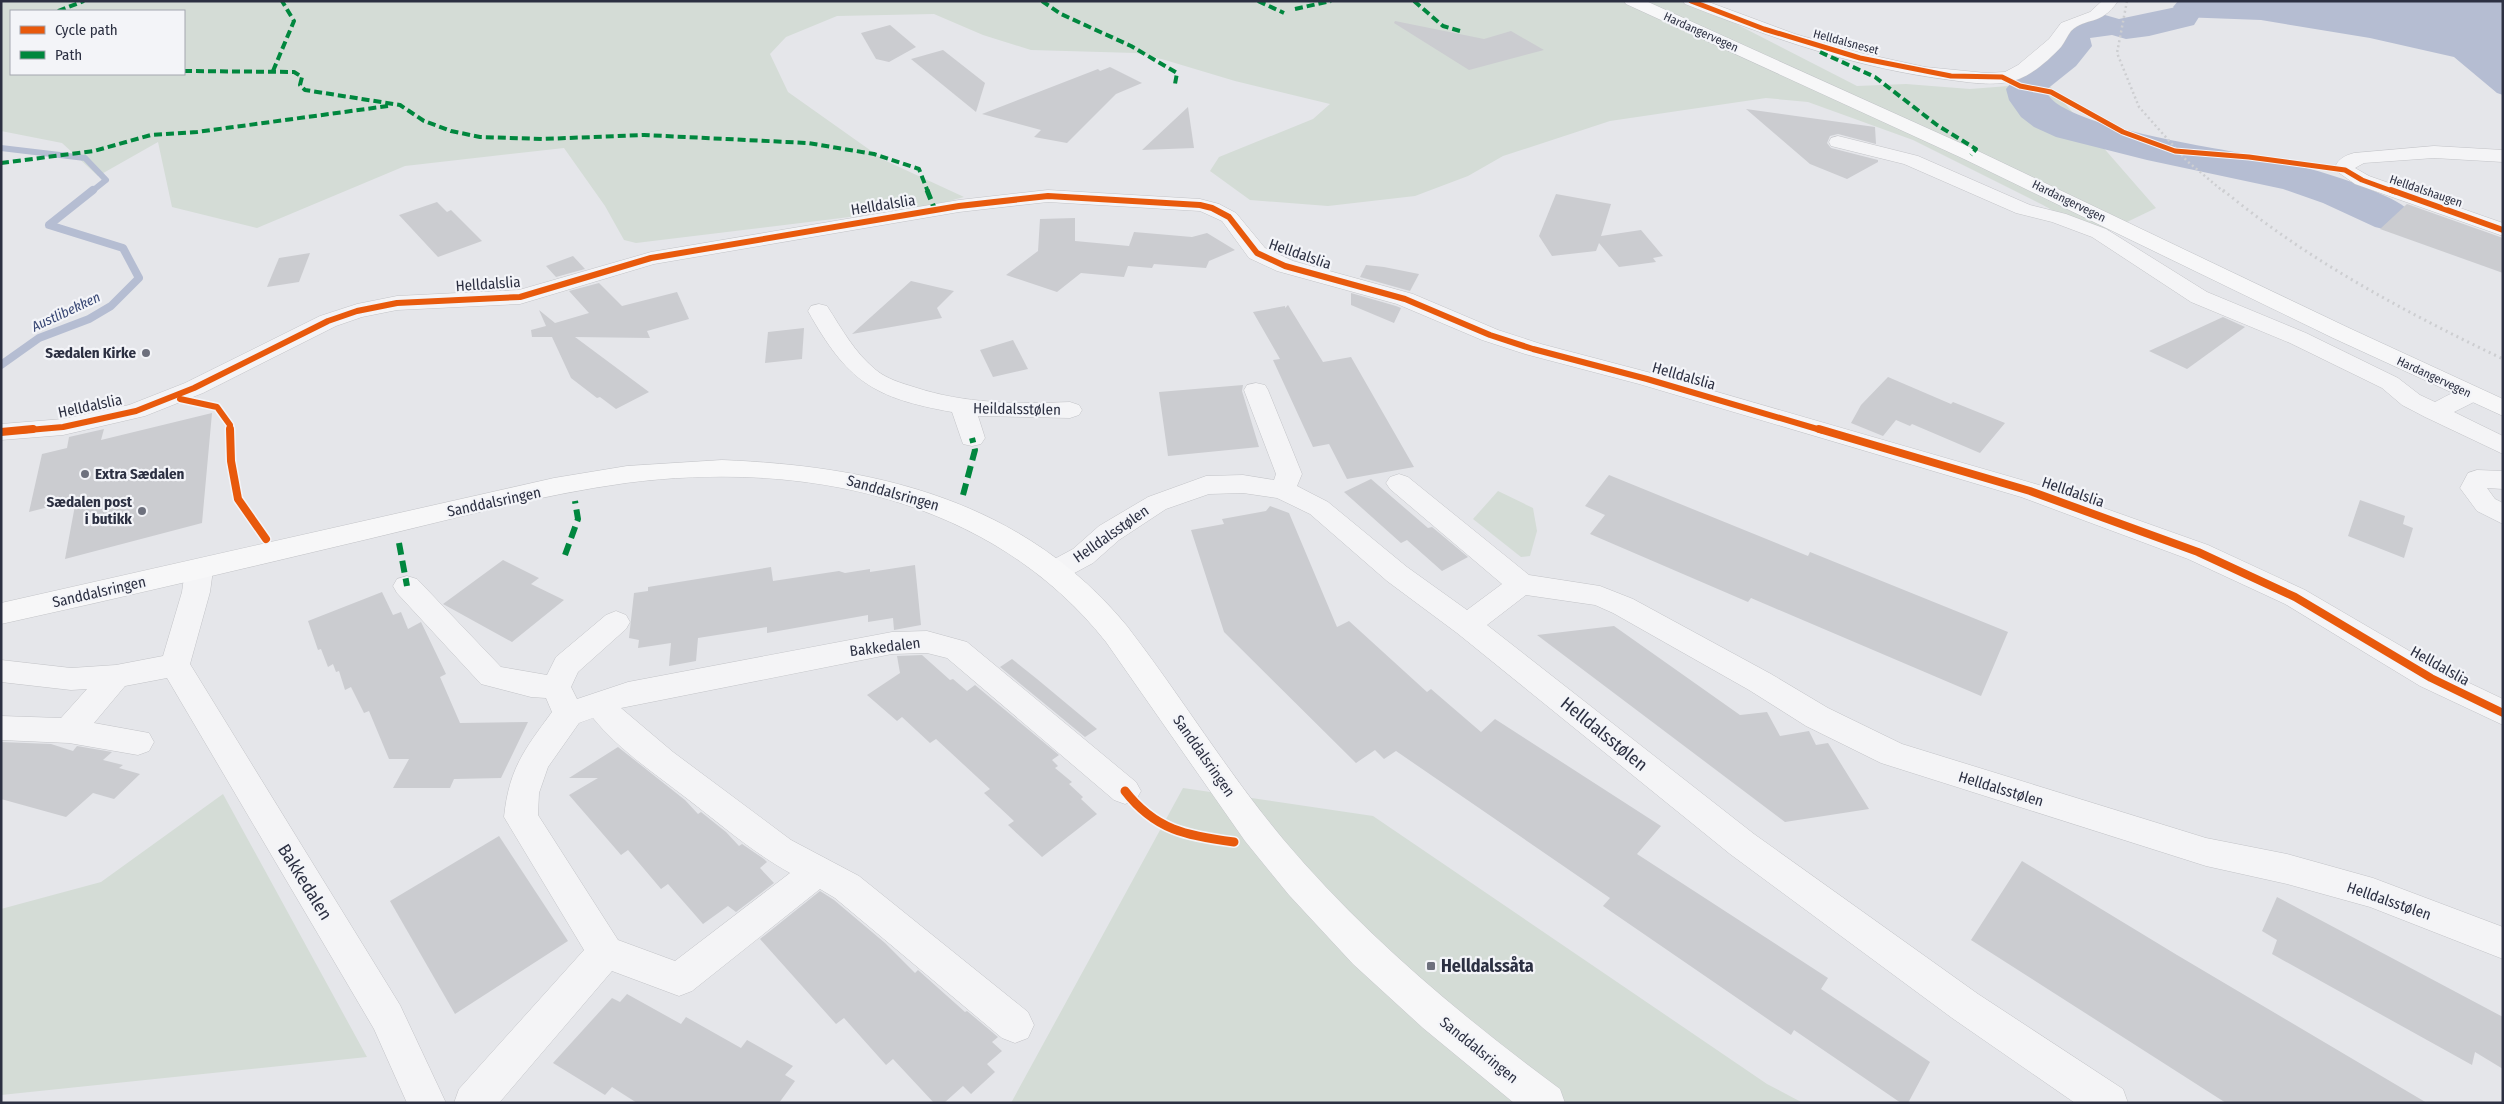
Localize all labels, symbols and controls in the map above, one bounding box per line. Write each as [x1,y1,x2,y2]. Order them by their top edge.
street label: Hardangervegen [1662,9,1740,55]
legend [10,10,185,75]
text: Cycle path [55,21,118,39]
street label: Helldalsneset [1812,27,1880,57]
text: Path [55,46,82,64]
street label: Helldalshaugen [2388,172,2464,210]
street label: Hardangervegen [2030,177,2108,225]
street label: Helldalslia [849,191,917,219]
street label: Helldalslia [1266,235,1334,273]
street label: Helldalslia [455,273,521,295]
water label: Austlibekken [28,289,103,336]
place label: Sædalen Kirke [45,344,136,362]
marker: Sædalen Kirke [140,347,152,359]
street label: Hardangervegen [2395,354,2473,400]
street label: Helldalslia [1650,358,1718,394]
street label: Helldalslia [56,390,124,422]
street label: Heildalsstølen [973,399,1061,419]
place label: Extra Sædalen [95,465,185,483]
marker: Extra Sædalen [79,468,91,480]
street label: Sanddalsringen [845,471,941,515]
street label: Helldalslia [2039,473,2107,511]
street label: Sanddalsringen [445,483,543,521]
place label: Sædalen post i butikk [46,493,133,528]
street label: Helldalsstølen [1070,501,1152,567]
marker: Sædalen post i butikk [136,505,148,517]
street label: Sanddalsringen [51,573,147,611]
street label: Bakkedalen [849,634,921,660]
street label: Helldalslia [2407,642,2473,690]
street label: Helldalsstølen [1556,692,1652,776]
street label: Sanddalsringen [1169,712,1239,800]
street label: Helldalsstølen [1956,768,2046,810]
street label: Bakkedalen [273,840,337,924]
street label: Helldalsstølen [2344,878,2434,924]
place label: Helldalssåta [1441,955,1534,977]
marker: Helldalssåta [1425,960,1437,972]
street label: Sanddalsringen [1436,1013,1522,1087]

